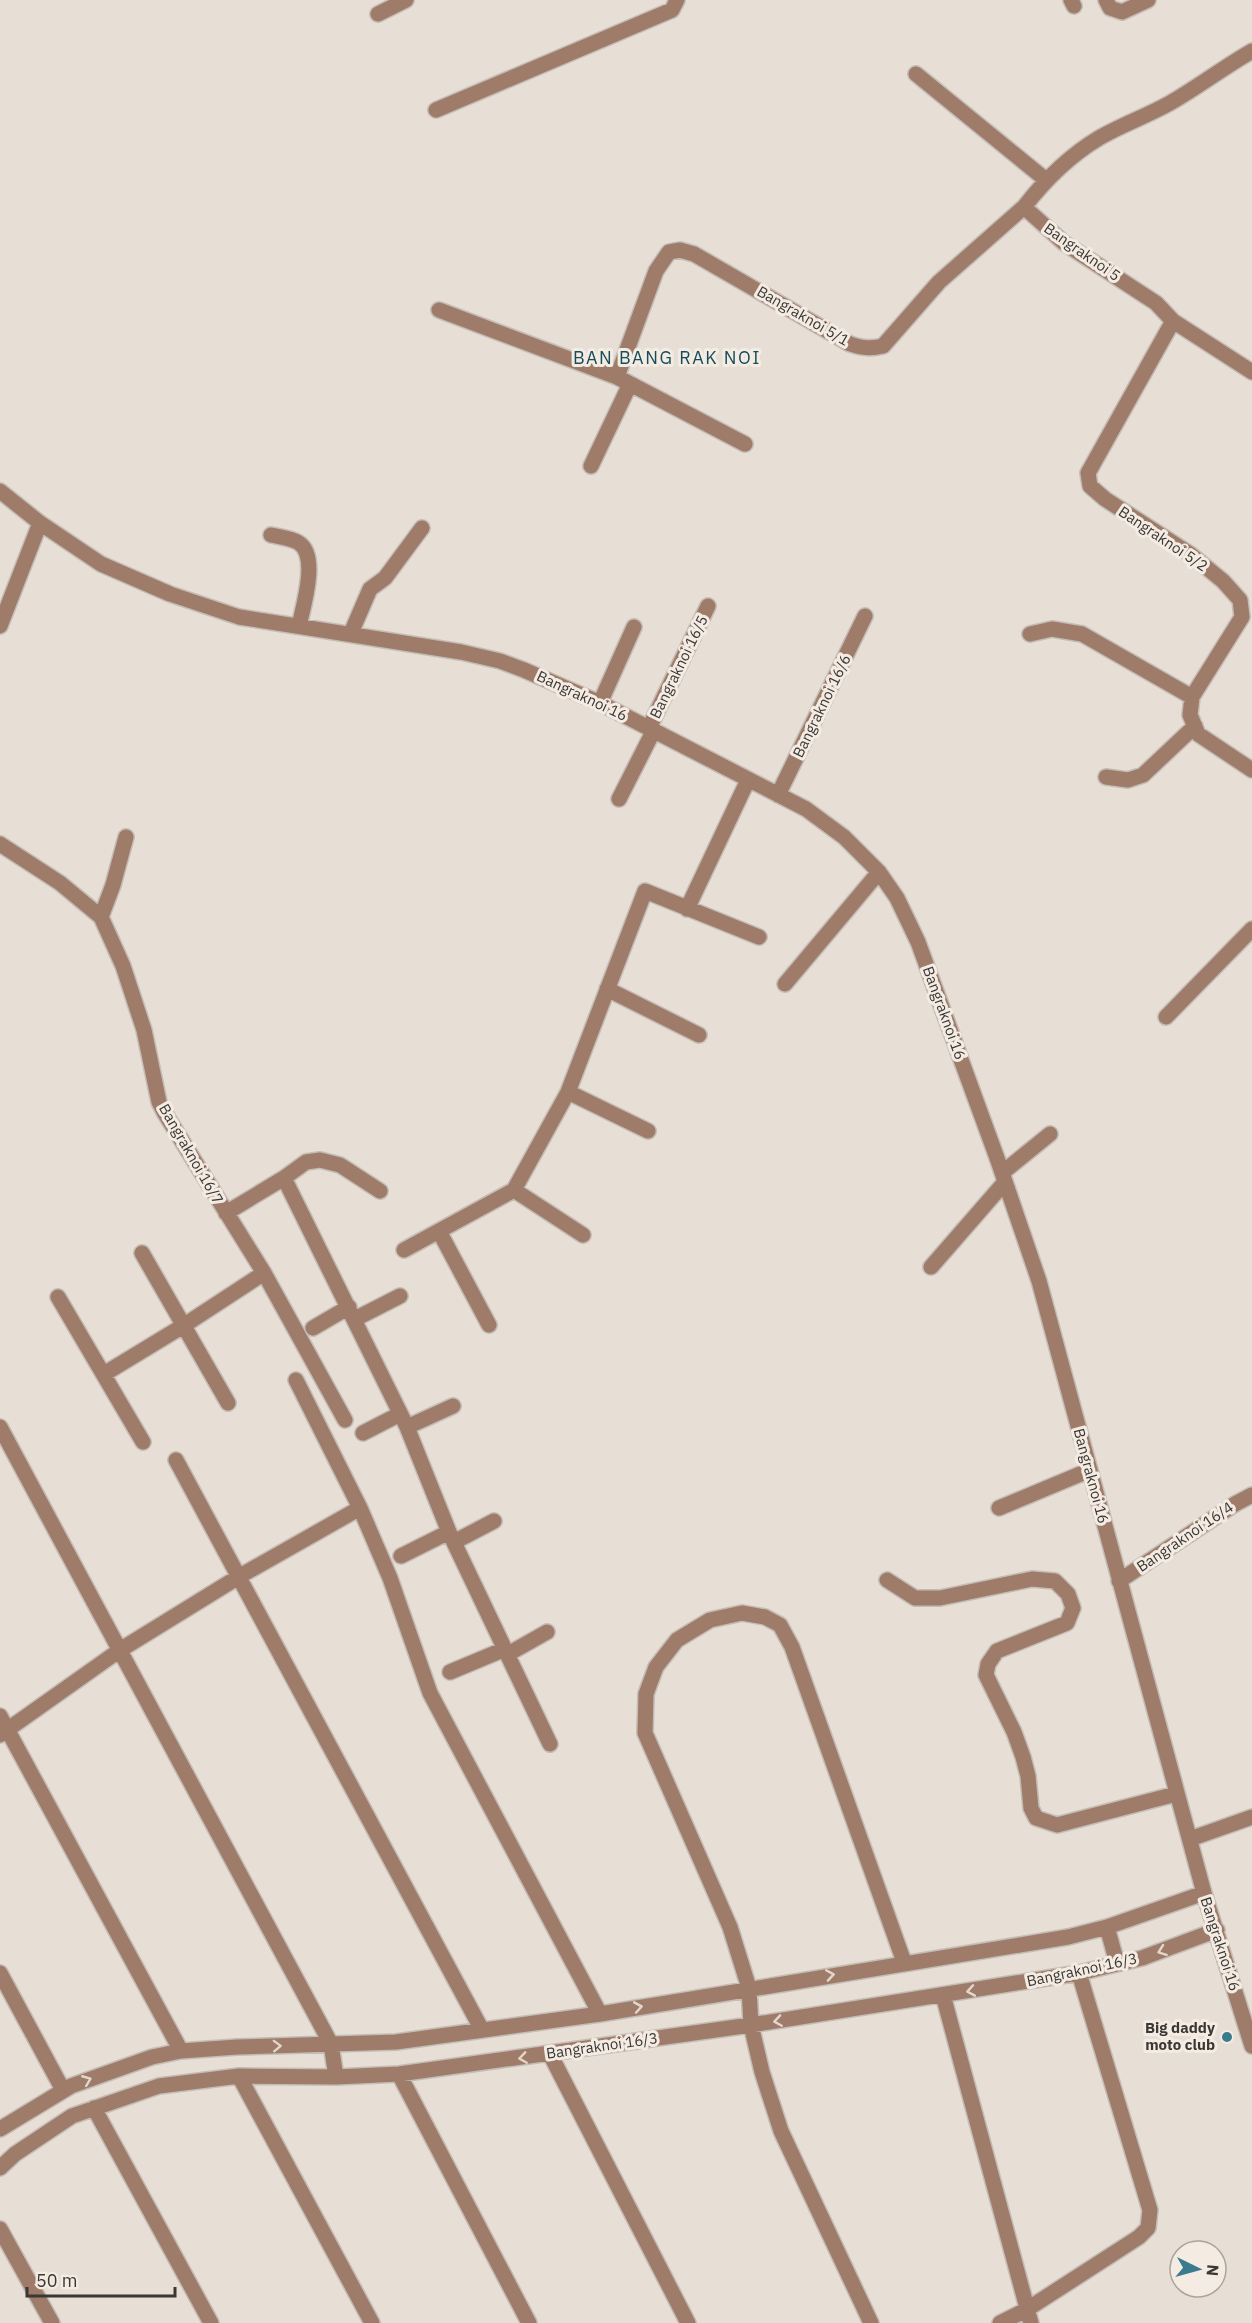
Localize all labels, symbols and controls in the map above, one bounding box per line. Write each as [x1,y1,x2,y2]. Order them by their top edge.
street label: Bangraknoi 5 [1040,218,1124,285]
street label: Bangraknoi 5/1 [754,281,853,350]
district label: BAN BANG RAK NOI [573,346,761,369]
street label: Bangraknoi 5/2 [1115,502,1212,575]
street label: Bangraknoi 16/5 [645,612,712,722]
street label: Bangraknoi 16/6 [788,651,855,761]
street label: Bangraknoi 16 [534,666,631,725]
street label: Bangraknoi 16 [919,964,970,1062]
street label: Bangraknoi 16/7 [155,1100,228,1207]
street label: Bangraknoi 16 [1070,1426,1113,1526]
street label: Bangraknoi 16/4 [1133,1497,1237,1576]
street label: Bangraknoi 16 [1196,1894,1245,1993]
one-way arrow [1157,1943,1168,1956]
street label: Bangraknoi 16/3 [1025,1949,1139,1991]
one-way arrow [825,1969,835,1981]
one-way arrow [967,1984,976,1996]
one-way arrow [633,2002,643,2014]
one-way arrow [774,2014,783,2026]
place label: Big daddy moto club [1145,2018,1215,2054]
street label: Bangraknoi 16/3 [545,2028,659,2063]
marker: Big daddy moto club [1220,2030,1234,2044]
one-way arrow [273,2039,282,2052]
one-way arrow [519,2051,528,2063]
one-way arrow [81,2075,92,2087]
north arrow [1168,2239,1228,2299]
scale bar [27,2260,176,2298]
text: N [1202,2264,1223,2277]
text: 50 m [36,2269,78,2292]

